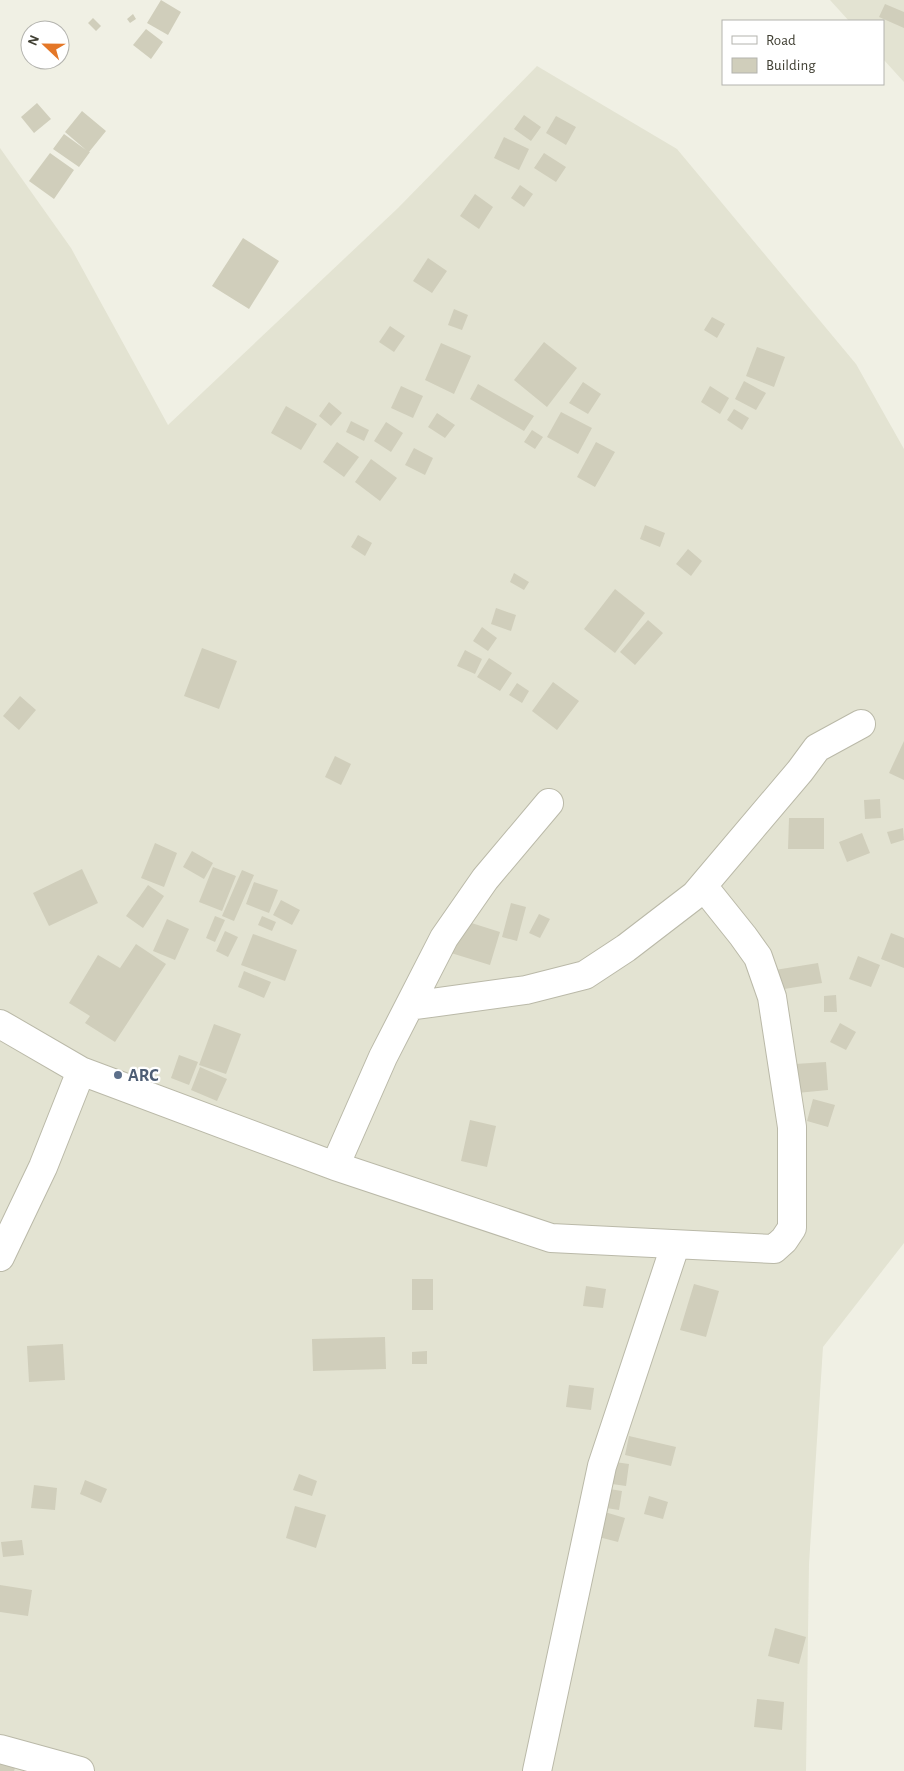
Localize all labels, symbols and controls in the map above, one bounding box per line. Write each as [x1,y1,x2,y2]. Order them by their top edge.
north arrow [20,20,70,70]
legend [722,20,884,85]
text: N [26,33,42,48]
text: Road [766,33,796,48]
text: Building [766,58,816,73]
place label: ARC [128,1067,159,1085]
marker: ARC [112,1069,124,1081]

